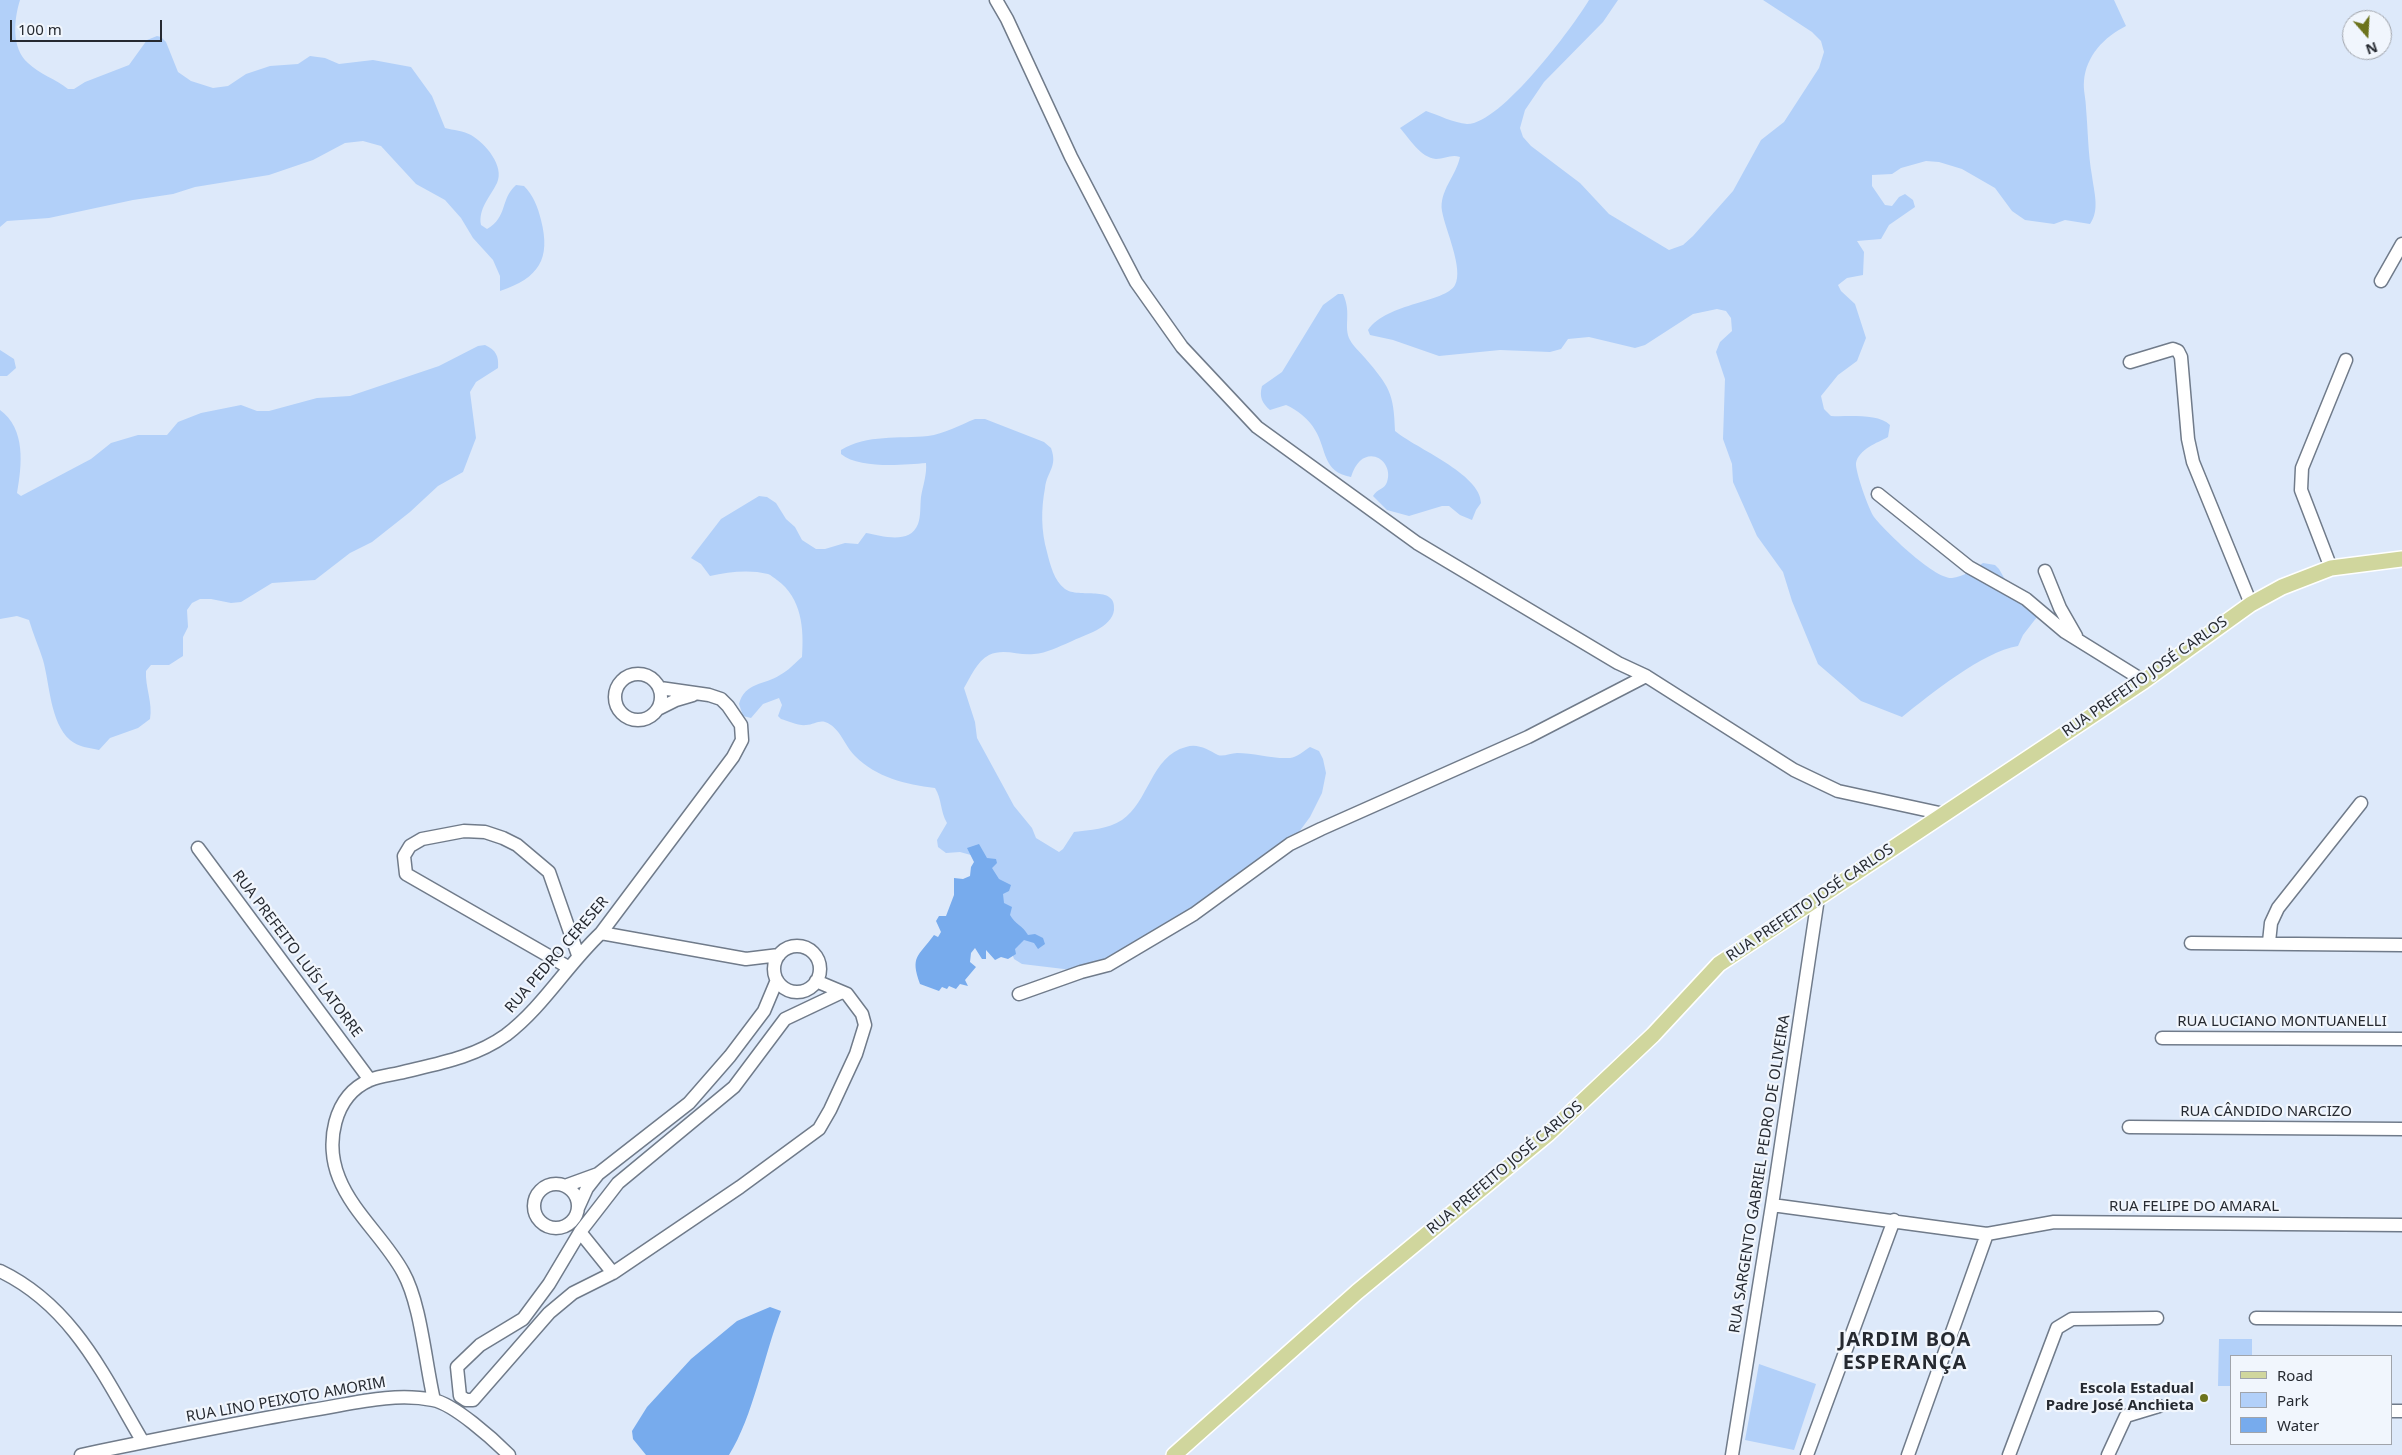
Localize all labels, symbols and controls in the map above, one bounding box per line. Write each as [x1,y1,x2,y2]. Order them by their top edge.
scale bar [12,10,165,42]
north arrow [2342,10,2392,60]
text: 100 m [18,19,62,39]
text: N [2363,38,2380,60]
street label: RUA PREFEITO JOSÉ CARLOS [2059,613,2231,741]
street label: RUA PREFEITO JOSÉ CARLOS [1723,840,1897,966]
street label: RUA PREFEITO LUÍS LATORRE [228,867,366,1041]
street label: RUA PEDRO CERESER [502,893,612,1017]
street label: RUA SARGENTO GABRIEL PEDRO DE OLIVEIRA [1726,1013,1794,1335]
street label: RUA LUCIANO MONTUANELLI [2177,1013,2387,1031]
street label: RUA PREFEITO JOSÉ CARLOS [1424,1098,1586,1238]
street label: RUA CÂNDIDO NARCIZO [2180,1103,2352,1121]
street label: RUA FELIPE DO AMARAL [2109,1198,2279,1216]
district label: JARDIM BOA ESPERANÇA [1837,1328,1973,1375]
legend [2230,1355,2392,1445]
text: Road [2277,1365,2313,1385]
street label: RUA LINO PEIXOTO AMORIM [185,1374,387,1426]
place label: Escola Estadual Padre José Anchieta [2046,1380,2194,1415]
text: Park [2277,1390,2309,1410]
marker: Escola Estadual Padre José Anchieta [2198,1392,2210,1404]
text: Water [2277,1415,2319,1435]

